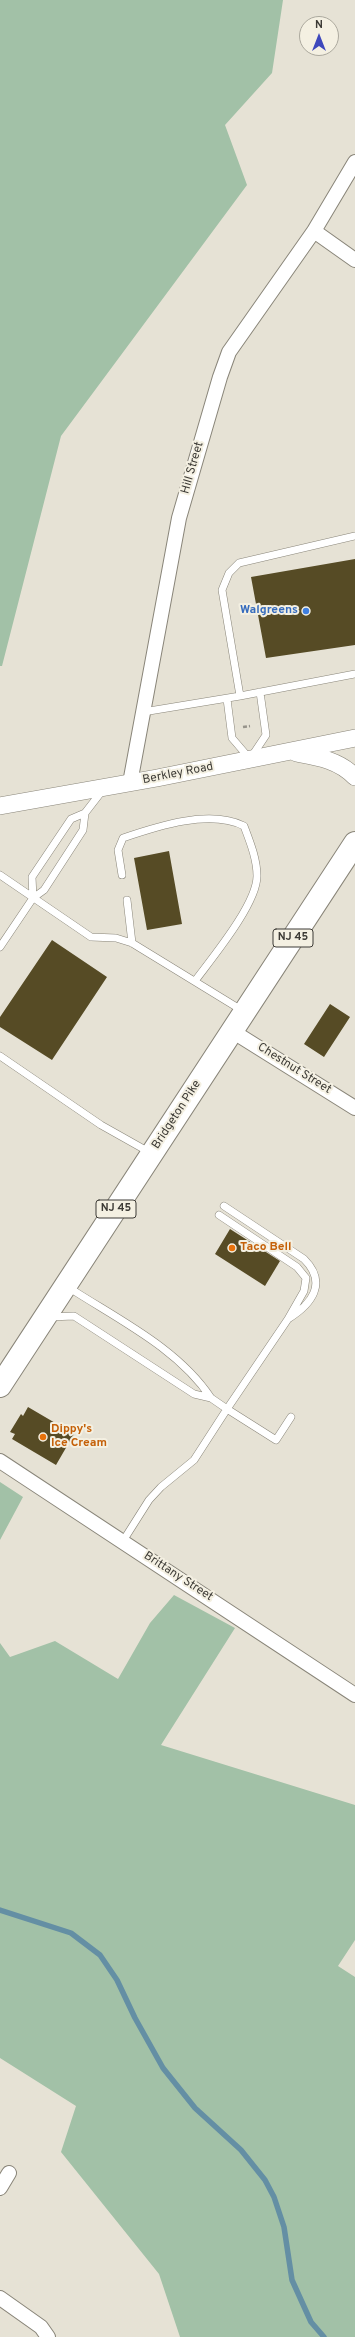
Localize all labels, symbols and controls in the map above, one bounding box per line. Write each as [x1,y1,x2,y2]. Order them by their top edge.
north arrow [299,16,339,56]
text: N [315,18,323,32]
street label: Hill Street [179,440,207,496]
place label: Walgreens [240,604,298,618]
marker: Walgreens [301,606,311,616]
street label: Berkley Road [141,760,215,788]
road number: NJ 45 [273,929,313,947]
street label: Chestnut Street [254,1041,334,1097]
street label: Bridgeton Pike [149,1078,205,1152]
road number: NJ 45 [96,1200,136,1218]
place label: Taco Bell [240,1241,291,1255]
marker: Taco Bell [227,1243,237,1253]
place label: Dippy's Ice Cream [51,1423,107,1451]
marker: Dippy's Ice Cream [38,1432,48,1442]
street label: Brittany Street [141,1549,215,1605]

